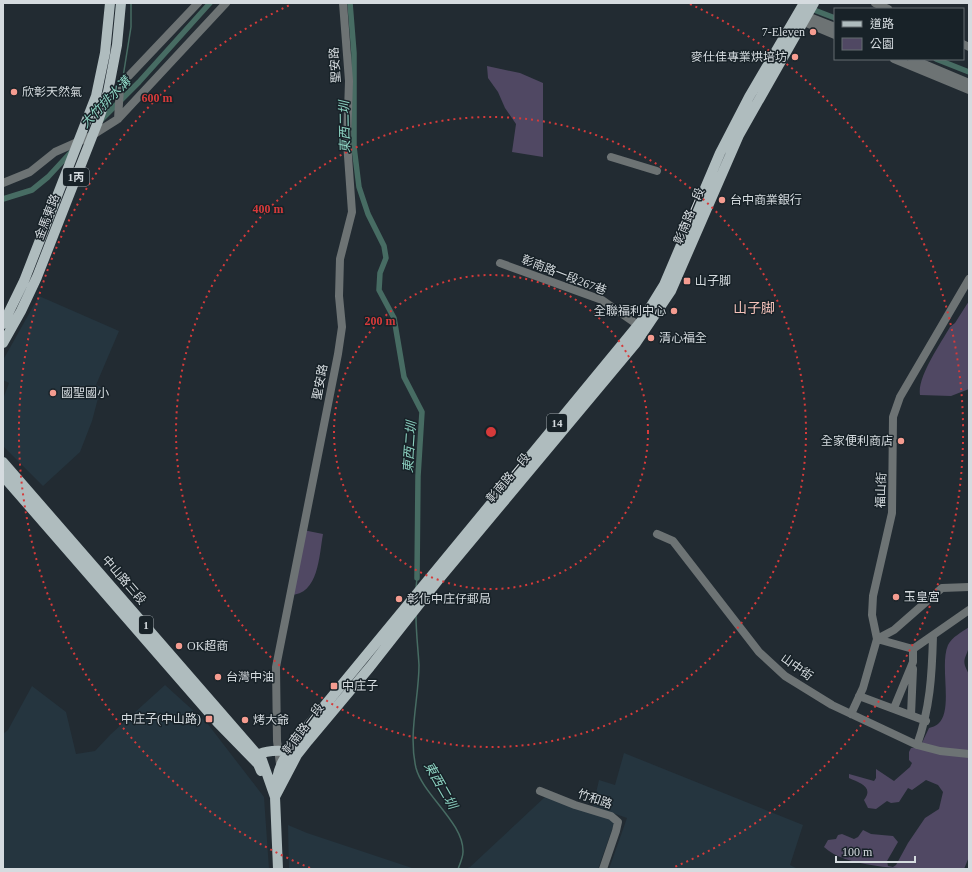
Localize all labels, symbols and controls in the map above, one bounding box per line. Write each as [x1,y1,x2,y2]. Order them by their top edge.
legend [834,8,964,60]
text: 道路 [870,17,894,31]
place label: 7-Eleven [762,25,805,39]
marker: 7-Eleven [808,27,818,37]
text: 公園 [870,37,894,51]
street label: 聖安路 [327,47,343,83]
place label: 麥仕佳專業烘培坊 [691,50,787,64]
marker: 麥仕佳專業烘培坊 [790,52,800,62]
water label: 大竹排水溝 [77,72,135,131]
place label: 欣彰天然氣 [22,85,82,99]
marker: 欣彰天然氣 [9,87,19,97]
text: 600 m [142,91,173,105]
water label: 東西二圳 [337,99,352,153]
road number: 1丙 [63,168,89,186]
street label: 彰南路一段 [671,186,707,246]
street label: 金馬東路 [32,192,62,242]
place label: 台中商業銀行 [730,193,802,207]
marker: 台中商業銀行 [717,195,727,205]
text: 400 m [253,202,284,216]
street label: 彰南路一段267巷 [519,252,609,298]
place label: 山子脚 [695,274,731,288]
marker: 山子脚 [682,276,692,286]
district label: 山子脚 [733,301,775,316]
place label: 全聯福利中心 [594,304,666,318]
marker: 全聯福利中心 [669,306,679,316]
text: 200 m [365,314,396,328]
place label: 清心福全 [659,331,707,345]
marker: 清心福全 [646,333,656,343]
street label: 聖安路 [310,363,330,401]
place label: 國聖國小 [61,386,109,400]
marker: 國聖國小 [48,388,58,398]
road number: 14 [547,414,567,432]
water label: 東西二圳 [400,419,419,474]
centre of rings [484,425,498,439]
place label: 全家便利商店 [821,434,893,448]
marker: 全家便利商店 [896,436,906,446]
street label: 彰南路一段 [483,451,533,505]
street label: 福山街 [873,472,889,508]
street label: 中山路三段 [99,553,149,607]
place label: 玉皇宮 [904,590,940,604]
place label: 彰化中庄仔郵局 [407,592,491,606]
marker: 玉皇宮 [891,592,901,602]
marker: 彰化中庄仔郵局 [394,594,404,604]
road number: 1 [139,616,153,634]
place label: OK超商 [187,639,228,653]
marker: OK超商 [174,641,184,651]
street label: 山中街 [778,651,816,683]
place label: 台灣中油 [226,670,274,684]
marker: 台灣中油 [213,672,223,682]
place label: 中庄子 [342,679,378,693]
marker: 中庄子 [329,681,339,691]
street label: 彰南路一段 [279,701,327,757]
place label: 中庄子(中山路) [121,712,201,726]
place label: 烤大爺 [253,713,289,727]
marker: 中庄子(中山路) [204,714,214,724]
marker: 烤大爺 [240,715,250,725]
water label: 東西二圳 [421,759,461,813]
street label: 竹和路 [576,787,614,811]
scale bar [836,838,915,864]
text: 100 m [842,845,873,859]

